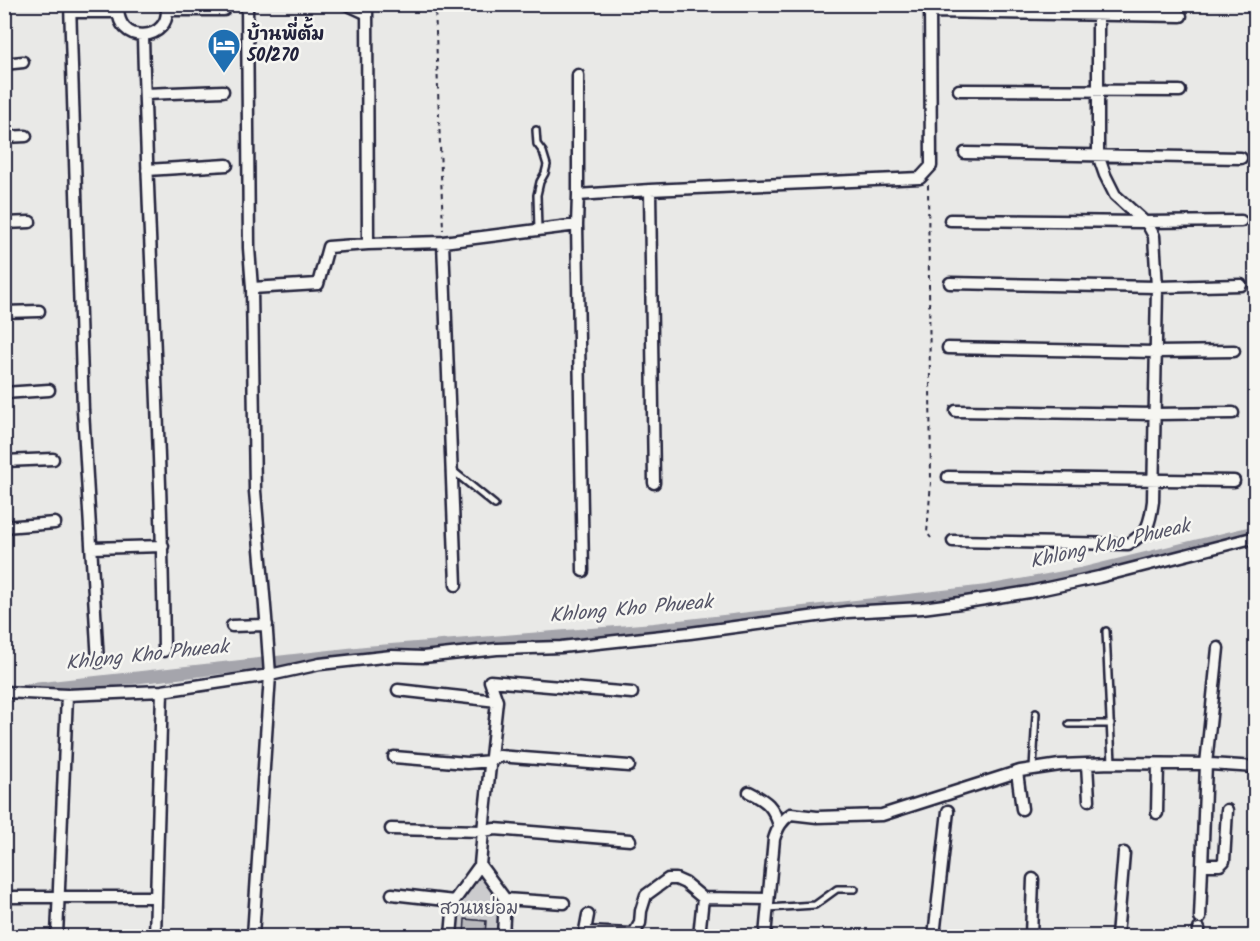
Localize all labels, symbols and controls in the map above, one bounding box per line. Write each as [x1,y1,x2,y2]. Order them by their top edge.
place label: บ้านพี่ตั้ม 50/270 [246,16,324,71]
hotel icon: บ้านพี่ตั้ม 50/270 [206,27,242,74]
water label: Khlong Kho Phueak [1027,510,1196,579]
water label: Khlong Kho Phueak [548,587,716,633]
water label: Khlong Kho Phueak [64,631,232,680]
park label: สวนหย่อม [440,895,518,924]

